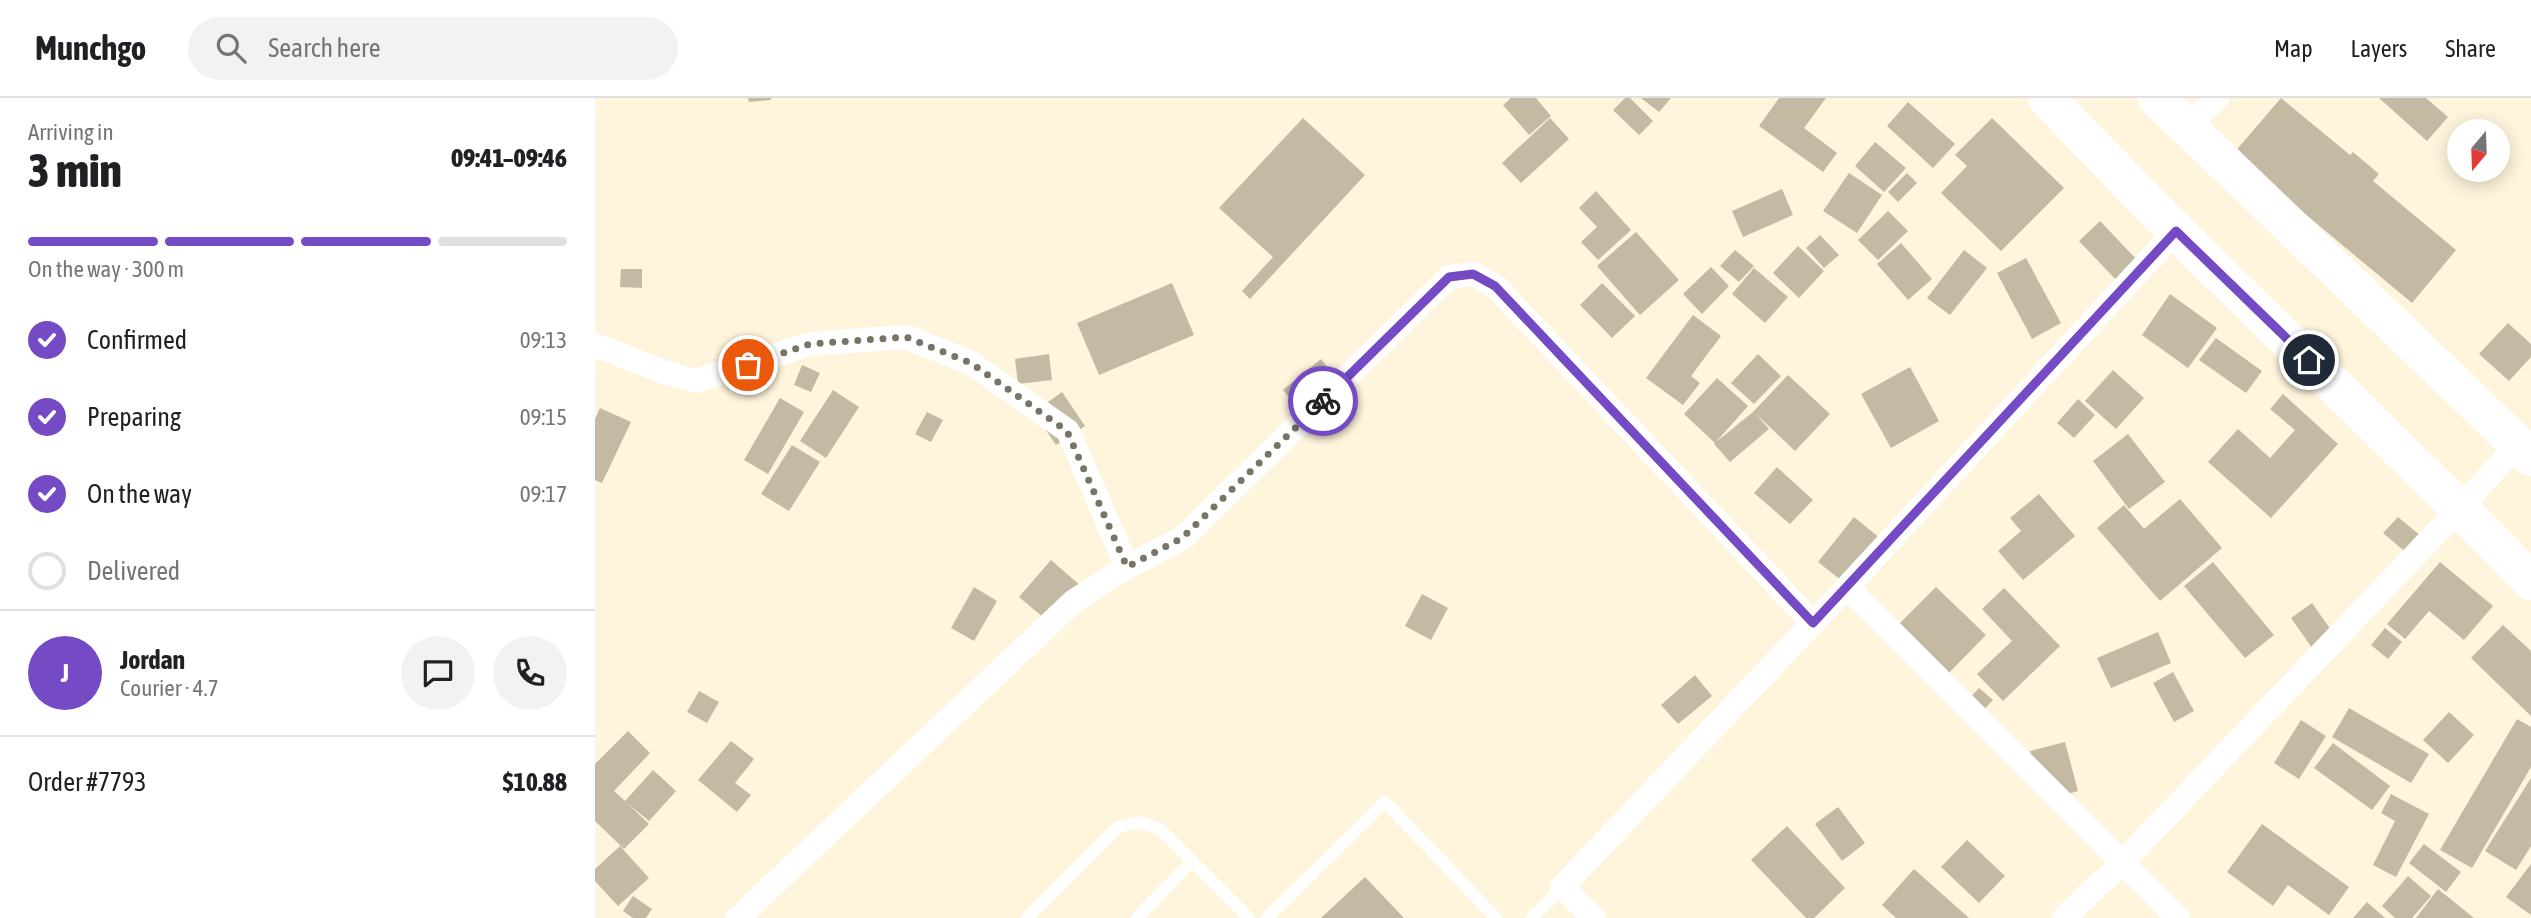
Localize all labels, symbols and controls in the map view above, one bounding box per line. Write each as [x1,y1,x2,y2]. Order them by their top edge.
search box [188,17,678,80]
text: Munchgo [35,29,146,67]
icon: search [212,29,250,67]
text: Search here [268,33,380,63]
text: Map [2274,35,2313,62]
text: Layers [2351,35,2407,62]
text: Share [2445,35,2496,62]
text: Arriving in [28,119,114,145]
north arrow [2447,119,2509,182]
map controls [2447,119,2510,182]
text: 09:41–09:46 [451,143,567,173]
text: 3 min [28,144,122,197]
text: On the way · 300 m [28,256,184,282]
icon: check [28,321,66,359]
text: Confirmed [87,325,187,355]
text: 09:13 [520,327,567,353]
pin [2279,330,2339,390]
pin [718,335,778,395]
icon: home [2290,341,2328,379]
icon: bag [729,346,767,384]
courier [1288,366,1358,436]
icon: bike [1304,382,1342,420]
icon: check [28,398,66,436]
text: Preparing [87,402,181,432]
text: 09:15 [520,404,567,430]
icon: check [28,475,66,513]
text: On the way [87,479,192,509]
text: 09:17 [520,481,567,507]
text: Delivered [87,556,180,586]
button: chat [401,636,475,710]
button: phone [493,636,567,710]
text: Jordan [120,645,185,675]
text: J [61,658,69,688]
text: Courier · 4.7 [120,675,219,701]
text: Order #7793 [28,767,147,797]
text: $10.88 [503,767,567,797]

